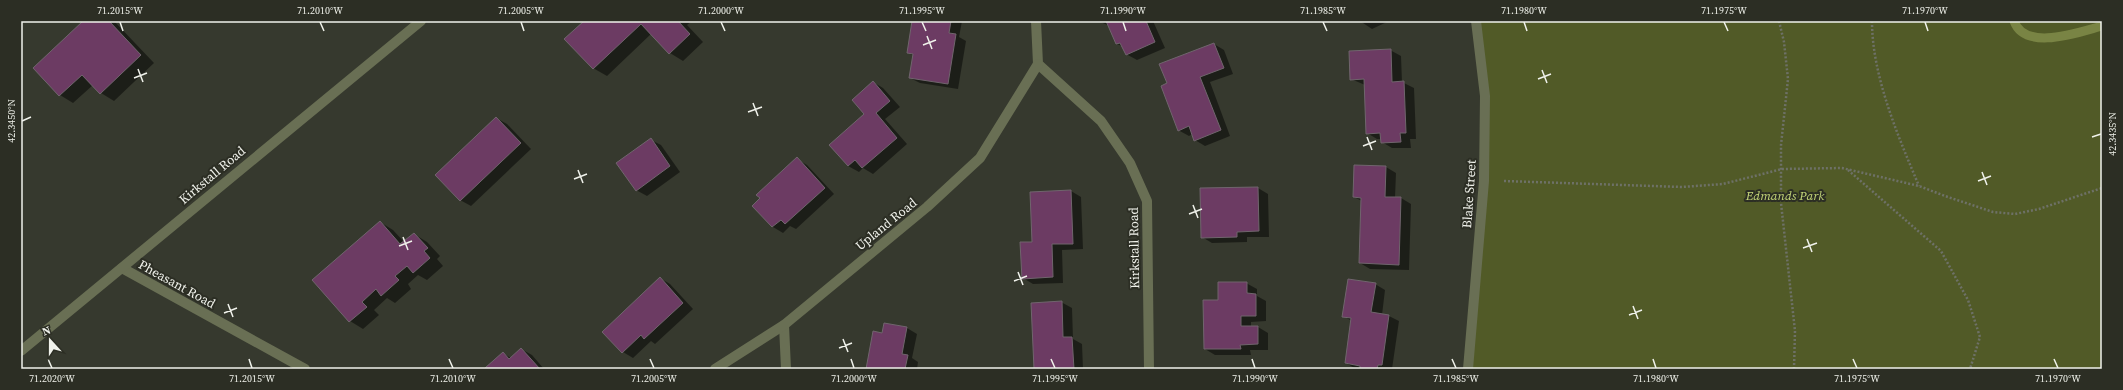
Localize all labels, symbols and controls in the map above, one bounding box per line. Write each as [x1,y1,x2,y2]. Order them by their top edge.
text: 71.2015°W [97,4,143,17]
text: 71.2010°W [297,4,343,17]
text: 71.2005°W [498,4,544,17]
text: 71.2000°W [698,4,744,17]
text: 71.1995°W [899,4,945,17]
text: 71.1990°W [1100,4,1146,17]
text: 71.1985°W [1300,4,1346,17]
text: 71.1980°W [1501,4,1547,17]
text: 71.1975°W [1701,4,1747,17]
text: 71.1970°W [1902,4,1948,17]
text: 42.3450°N [5,99,18,143]
text: 42.3435°N [2106,112,2119,156]
street label: Kirkstall Road [175,142,249,208]
street label: Blake Street [1458,158,1480,229]
park label: Edmands Park [1745,187,1825,204]
street label: Upland Road [852,194,921,254]
street label: Kirkstall Road [1125,206,1143,289]
street label: Pheasant Road [136,256,219,312]
north arrow [30,320,70,360]
text: N [40,323,53,340]
text: 71.2020°W [29,372,75,385]
text: 71.2015°W [229,372,275,385]
text: 71.2010°W [430,372,476,385]
text: 71.2005°W [631,372,677,385]
text: 71.2000°W [831,372,877,385]
text: 71.1995°W [1032,372,1078,385]
text: 71.1990°W [1232,372,1278,385]
text: 71.1985°W [1433,372,1479,385]
text: 71.1980°W [1633,372,1679,385]
text: 71.1975°W [1834,372,1880,385]
text: 71.1970°W [2035,372,2081,385]

